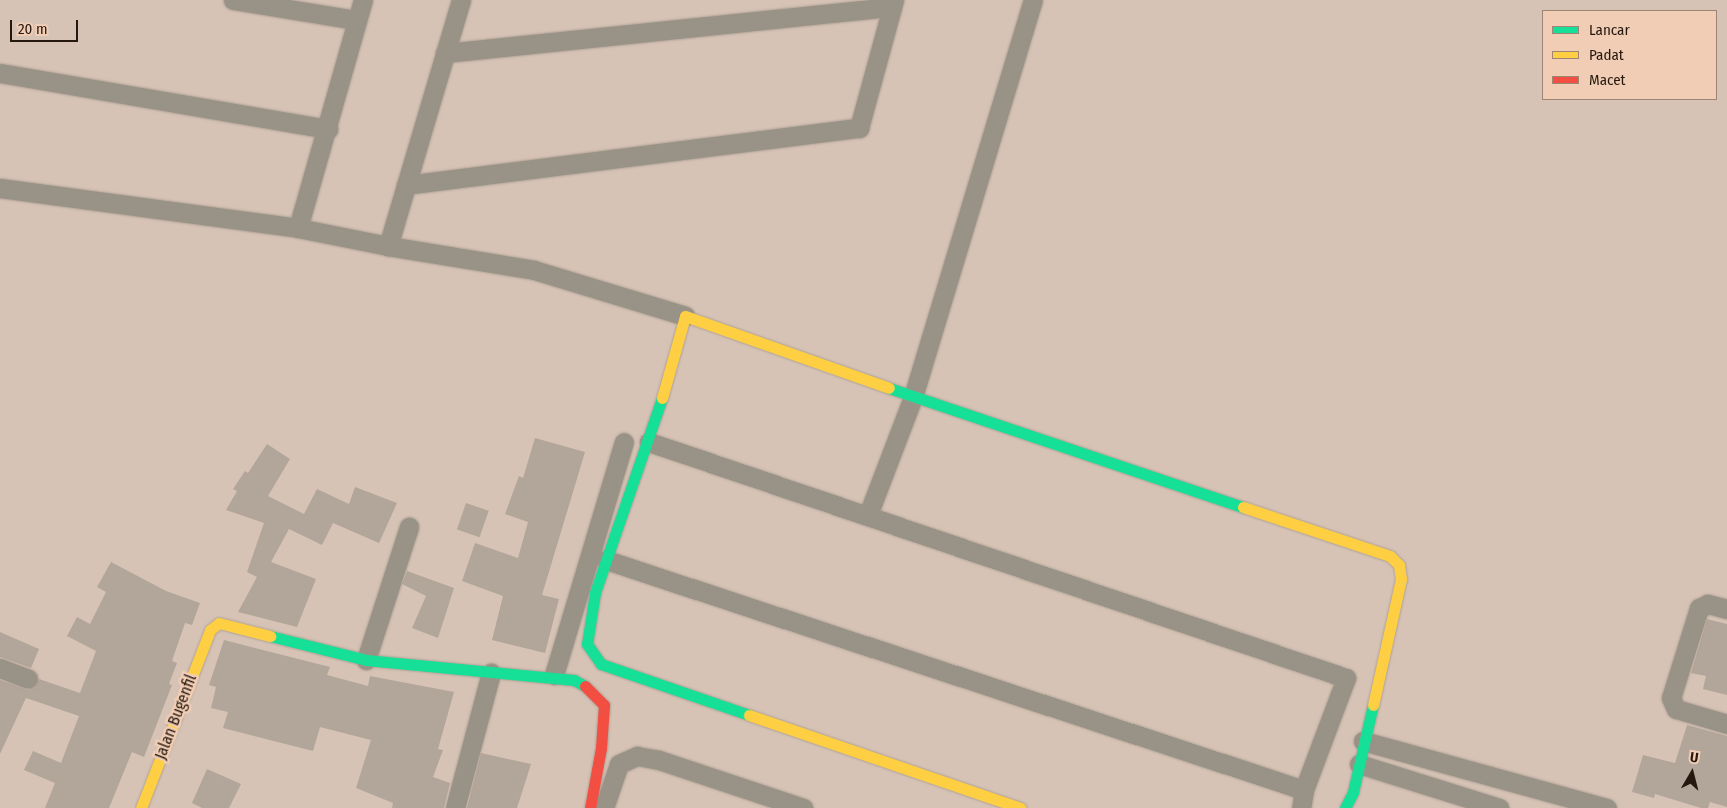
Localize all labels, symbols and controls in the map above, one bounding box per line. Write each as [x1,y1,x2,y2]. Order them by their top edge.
scale bar [12,10,80,42]
legend [1542,10,1717,100]
text: 20 m [18,20,48,38]
text: Lancar [1589,21,1630,39]
text: Padat [1589,46,1624,64]
text: Macet [1589,71,1625,89]
street label: Jalan Bugenfil [151,672,201,762]
north arrow [1667,748,1717,798]
text: U [1689,749,1699,767]

